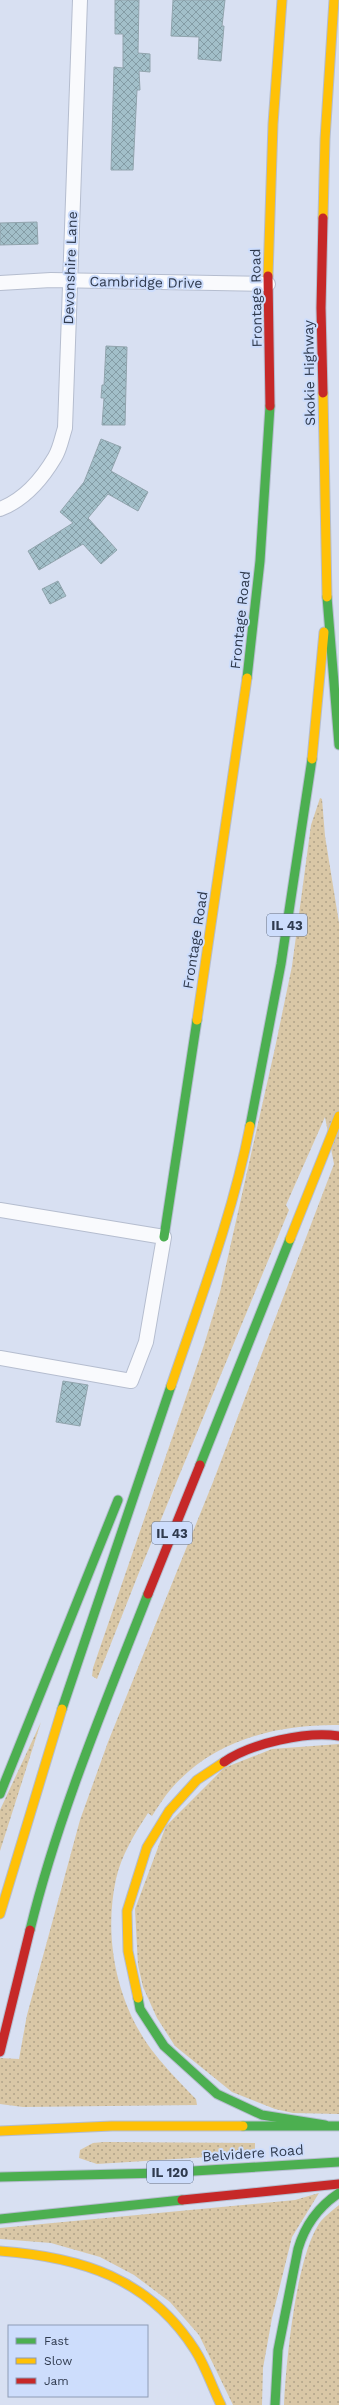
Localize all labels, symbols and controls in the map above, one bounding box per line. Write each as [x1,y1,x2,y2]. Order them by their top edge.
street label: Devonshire Lane [60,211,80,325]
street label: Frontage Road [247,249,265,347]
street label: Cambridge Drive [89,273,203,291]
street label: Skokie Highway [300,319,318,426]
street label: Frontage Road [227,570,253,670]
street label: Frontage Road [179,890,211,990]
road number: IL 43 [267,914,307,936]
road number: IL 43 [152,1522,192,1544]
street label: Belvidere Road [202,2141,304,2165]
road number: IL 120 [147,2161,193,2183]
legend [8,2325,148,2397]
text: Fast [44,2334,69,2348]
text: Slow [44,2354,72,2368]
text: Jam [44,2374,69,2388]

